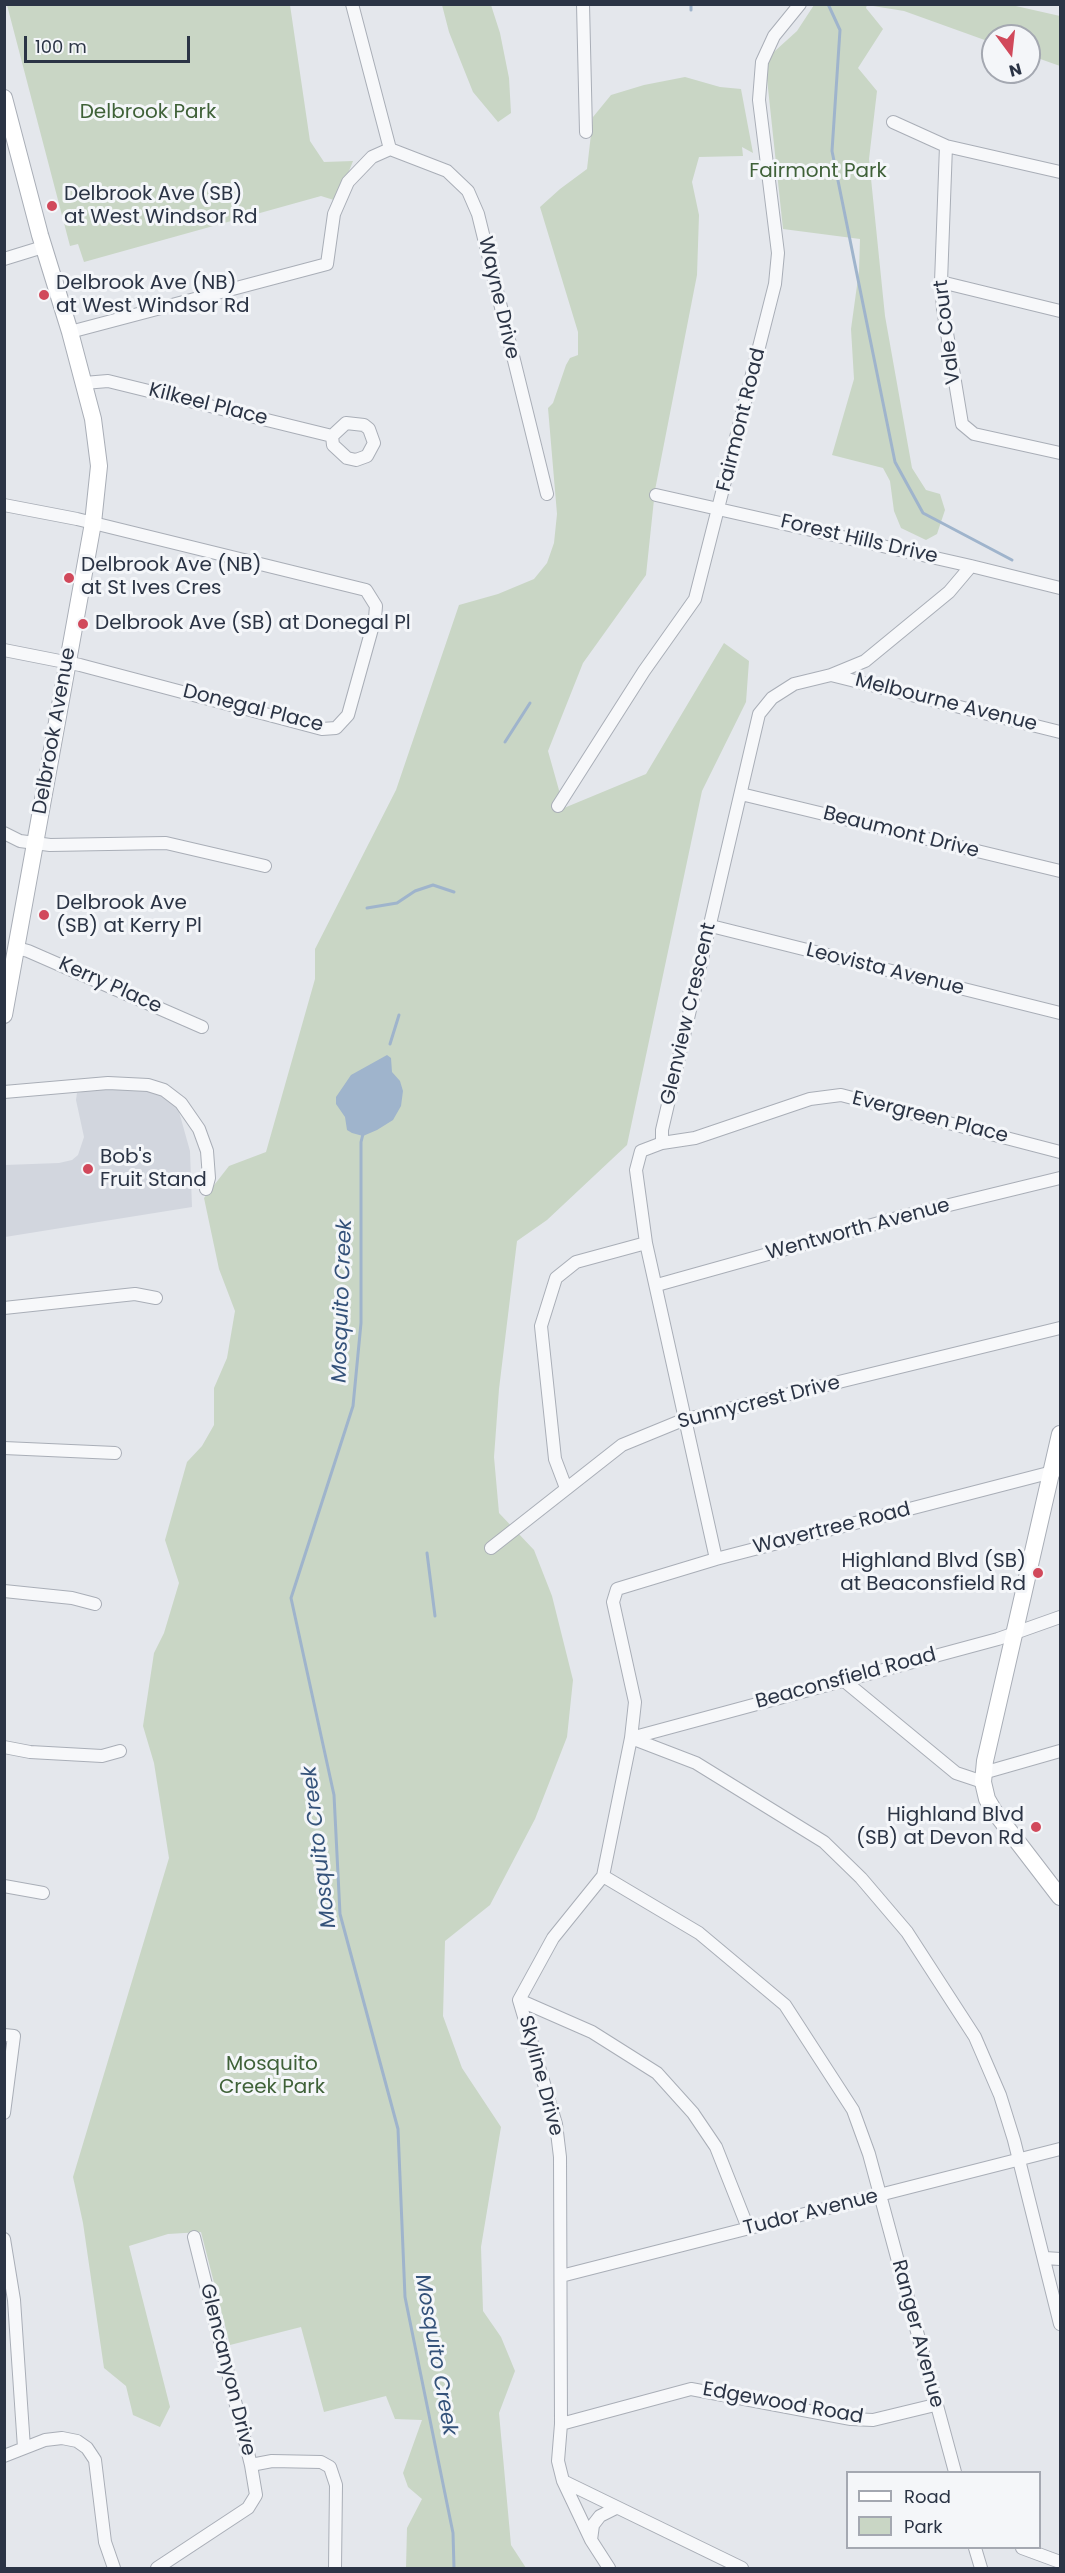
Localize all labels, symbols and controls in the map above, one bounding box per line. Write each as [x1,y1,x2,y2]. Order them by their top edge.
scale bar [27,24,194,62]
north arrow [981,24,1041,84]
text: 100 m [35,34,87,59]
text: N [1006,57,1024,83]
park label: Delbrook Park [80,101,216,125]
park label: Fairmont Park [749,160,887,184]
place label: Delbrook Ave (SB) at West Windsor Rd [64,183,258,230]
marker: Delbrook Ave (SB) at West Windsor Rd [45,199,59,213]
street label: Wayne Drive [472,234,524,362]
place label: Delbrook Ave (NB) at West Windsor Rd [56,272,250,319]
street label: Vale Court [930,278,966,386]
marker: Delbrook Ave (NB) at West Windsor Rd [37,288,51,302]
street label: Fairmont Road [713,346,771,494]
street label: Kilkeel Place [146,379,270,431]
street label: Forest Hills Drive [778,510,940,570]
place label: Delbrook Ave (NB) at St Ives Cres [81,554,262,601]
marker: Delbrook Ave (NB) at St Ives Cres [62,571,76,585]
place label: Delbrook Ave (SB) at Donegal Pl [95,612,411,636]
marker: Delbrook Ave (SB) at Donegal Pl [76,617,90,631]
street label: Delbrook Avenue [29,646,81,816]
street label: Melbourne Avenue [852,669,1040,737]
street label: Donegal Place [180,680,326,738]
street label: Beaumont Drive [821,802,981,864]
place label: Delbrook Ave (SB) at Kerry Pl [56,892,202,939]
marker: Delbrook Ave (SB) at Kerry Pl [37,908,51,922]
street label: Glenview Crescent [656,921,722,1107]
street label: Leovista Avenue [804,939,966,1001]
street label: Kerry Place [55,953,165,1019]
street label: Evergreen Place [850,1087,1010,1149]
place label: Bob's Fruit Stand [100,1146,207,1193]
marker: Bob's Fruit Stand [81,1162,95,1176]
street label: Wentworth Avenue [764,1194,952,1266]
water label: Mosquito Creek [328,1219,358,1383]
street label: Sunnycrest Drive [675,1371,843,1435]
street label: Wavertree Road [751,1498,913,1560]
place label: Highland Blvd (SB) at Beaconsfield Rd [840,1550,1026,1597]
marker: Highland Blvd (SB) at Beaconsfield Rd [1031,1566,1045,1580]
street label: Beaconsfield Road [753,1643,939,1715]
water label: Mosquito Creek [298,1764,342,1930]
place label: Highland Blvd (SB) at Devon Rd [856,1804,1024,1851]
marker: Highland Blvd (SB) at Devon Rd [1029,1820,1043,1834]
street label: Skyline Drive [512,2013,568,2139]
park label: Mosquito Creek Park [219,2053,325,2100]
street label: Tudor Avenue [741,2185,881,2241]
street label: Ranger Avenue [886,2257,948,2411]
water label: Mosquito Creek [408,2272,462,2438]
street label: Glencanyon Drive [194,2281,260,2459]
street label: Edgewood Road [701,2378,865,2430]
legend [846,2471,1041,2549]
text: Road [904,2484,951,2509]
text: Park [904,2514,943,2539]

